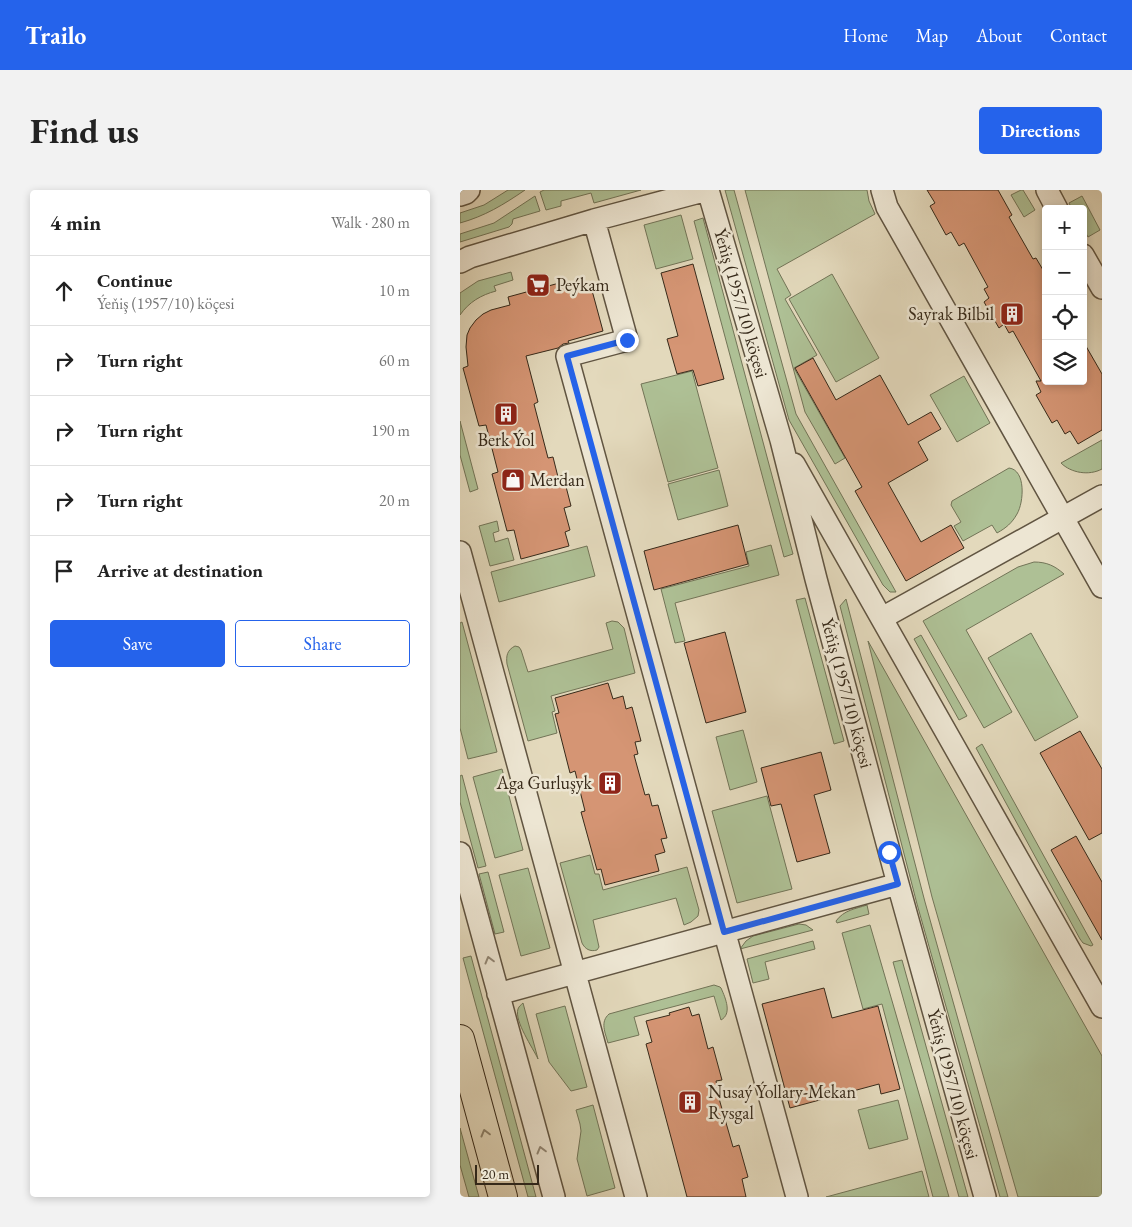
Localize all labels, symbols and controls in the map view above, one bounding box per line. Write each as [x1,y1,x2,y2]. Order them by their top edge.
text: Trailo [25,20,86,51]
text: Home [843,24,888,47]
text: Map [916,24,948,47]
text: About [976,24,1022,47]
text: Contact [1050,24,1107,47]
button: Directions [979,107,1102,154]
text: Find us [30,108,139,153]
map controls [1042,205,1087,385]
button: + [1042,205,1087,250]
text: 4 min [50,209,101,236]
text: Walk · 280 m [331,212,410,233]
street label: Ýeňiş (1957/10) köçesi [709,225,774,381]
button: − [1042,250,1087,295]
text: Continue [97,268,172,293]
supermarket icon: Peýkam [525,272,551,298]
place label: Peýkam [556,273,610,296]
icon: ahead [50,277,78,305]
text: 10 m [379,280,410,301]
text: Ýeňiş (1957/10) köçesi [97,293,234,314]
button: locate [1042,295,1087,340]
building icon: Sayrak Bilbil [999,301,1025,327]
place label: Sayrak Bilbil [908,302,994,325]
route end [616,329,639,352]
button: layers [1042,340,1087,385]
icon: right [50,347,78,375]
text: Turn right [97,348,183,373]
text: 60 m [379,350,410,371]
building icon: Berk Ýol [493,401,519,427]
icon: right [50,417,78,445]
text: Turn right [97,418,183,443]
text: 190 m [371,420,410,441]
place label: Berk Ýol [477,428,535,451]
shop icon: Merdan [500,467,526,493]
place label: Merdan [530,468,585,491]
icon: right [50,487,78,515]
text: Turn right [97,488,183,513]
text: 20 m [379,490,410,511]
icon: arrive [50,557,78,585]
text: Arrive at destination [97,558,263,583]
street label: Ýeňiş (1957/10) köçesi [816,615,879,771]
button: Save [50,620,225,667]
button: Share [235,620,410,667]
building icon: Aga Gurluşyk [597,770,623,796]
place label: Aga Gurluşyk [496,771,593,794]
route start [878,841,901,864]
one-way arrow [484,955,495,964]
street label: Ýeňiş (1957/10) köçesi [922,1006,985,1162]
place label: Nusaý Ýollary-Mekan Rysgal [708,1080,856,1124]
building icon: Nusaý Ýollary-Mekan Rysgal [677,1089,703,1115]
one-way arrow [481,1130,491,1138]
one-way arrow [537,1146,547,1155]
scale bar [475,1162,539,1185]
text: 20 m [482,1165,509,1183]

